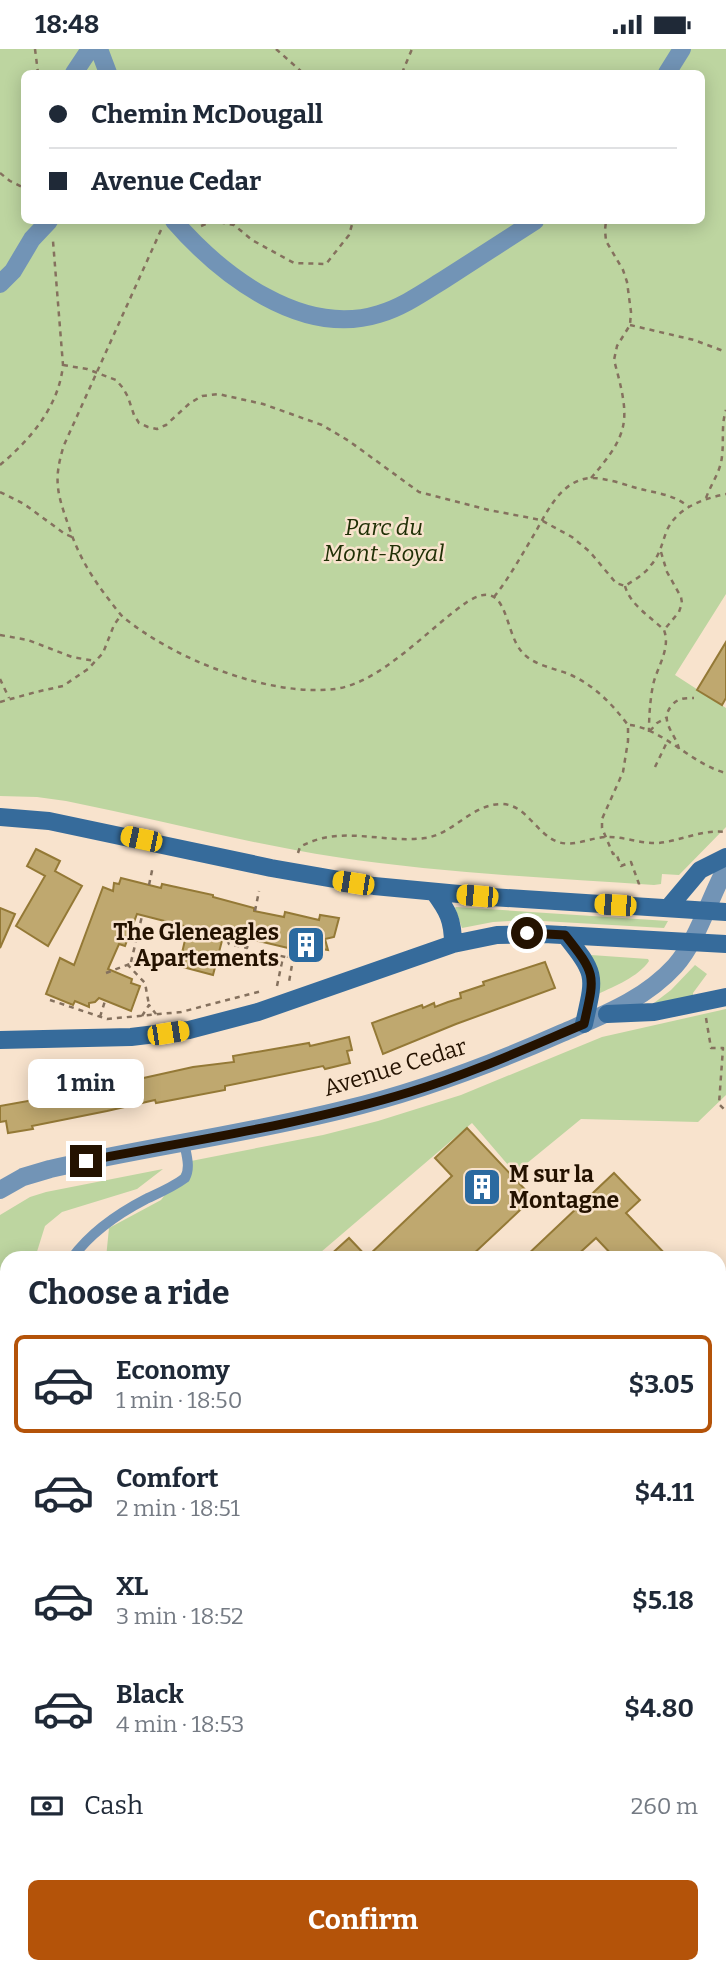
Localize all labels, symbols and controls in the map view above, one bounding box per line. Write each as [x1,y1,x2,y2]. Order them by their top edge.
text: 18:48 [35,9,99,40]
text: Chemin McDougall [91,99,323,130]
text: Avenue Cedar [91,166,261,197]
park label: Parc du Mont-Royal [323,513,445,567]
car [119,824,164,854]
car [331,869,376,897]
car [456,884,499,908]
car [594,893,637,917]
route start [511,917,543,949]
place label: The Gleneagles Apartements [113,918,279,972]
building icon: The Gleneagles Apartements [285,924,327,966]
car [146,1019,191,1047]
street label: Avenue Cedar [320,1032,470,1102]
callout: 1 min [28,1059,144,1109]
text: 1 min [57,1069,115,1097]
route end [70,1145,102,1177]
place label: M sur la Montagne [509,1160,619,1214]
building icon: M sur la Montagne [461,1166,503,1208]
text: Choose a ride [28,1274,229,1312]
icon: car [32,1353,95,1416]
text: Economy [116,1355,230,1386]
text: $3.05 [629,1369,694,1400]
text: 1 min · 18:50 [116,1386,242,1414]
icon: car [32,1461,95,1524]
text: Comfort [116,1463,219,1494]
text: $4.11 [634,1477,694,1508]
text: 2 min · 18:51 [116,1494,240,1522]
icon: car [32,1569,95,1632]
text: XL [116,1571,148,1602]
text: $5.18 [632,1585,694,1616]
text: 3 min · 18:52 [116,1602,244,1630]
icon: car [32,1677,95,1740]
text: Black [116,1679,184,1710]
text: $4.80 [624,1693,694,1724]
text: 4 min · 18:53 [116,1710,244,1738]
icon: cash [28,1787,66,1825]
text: Cash [84,1790,143,1821]
text: 260 m [631,1792,698,1820]
button: Confirm [28,1880,698,1960]

